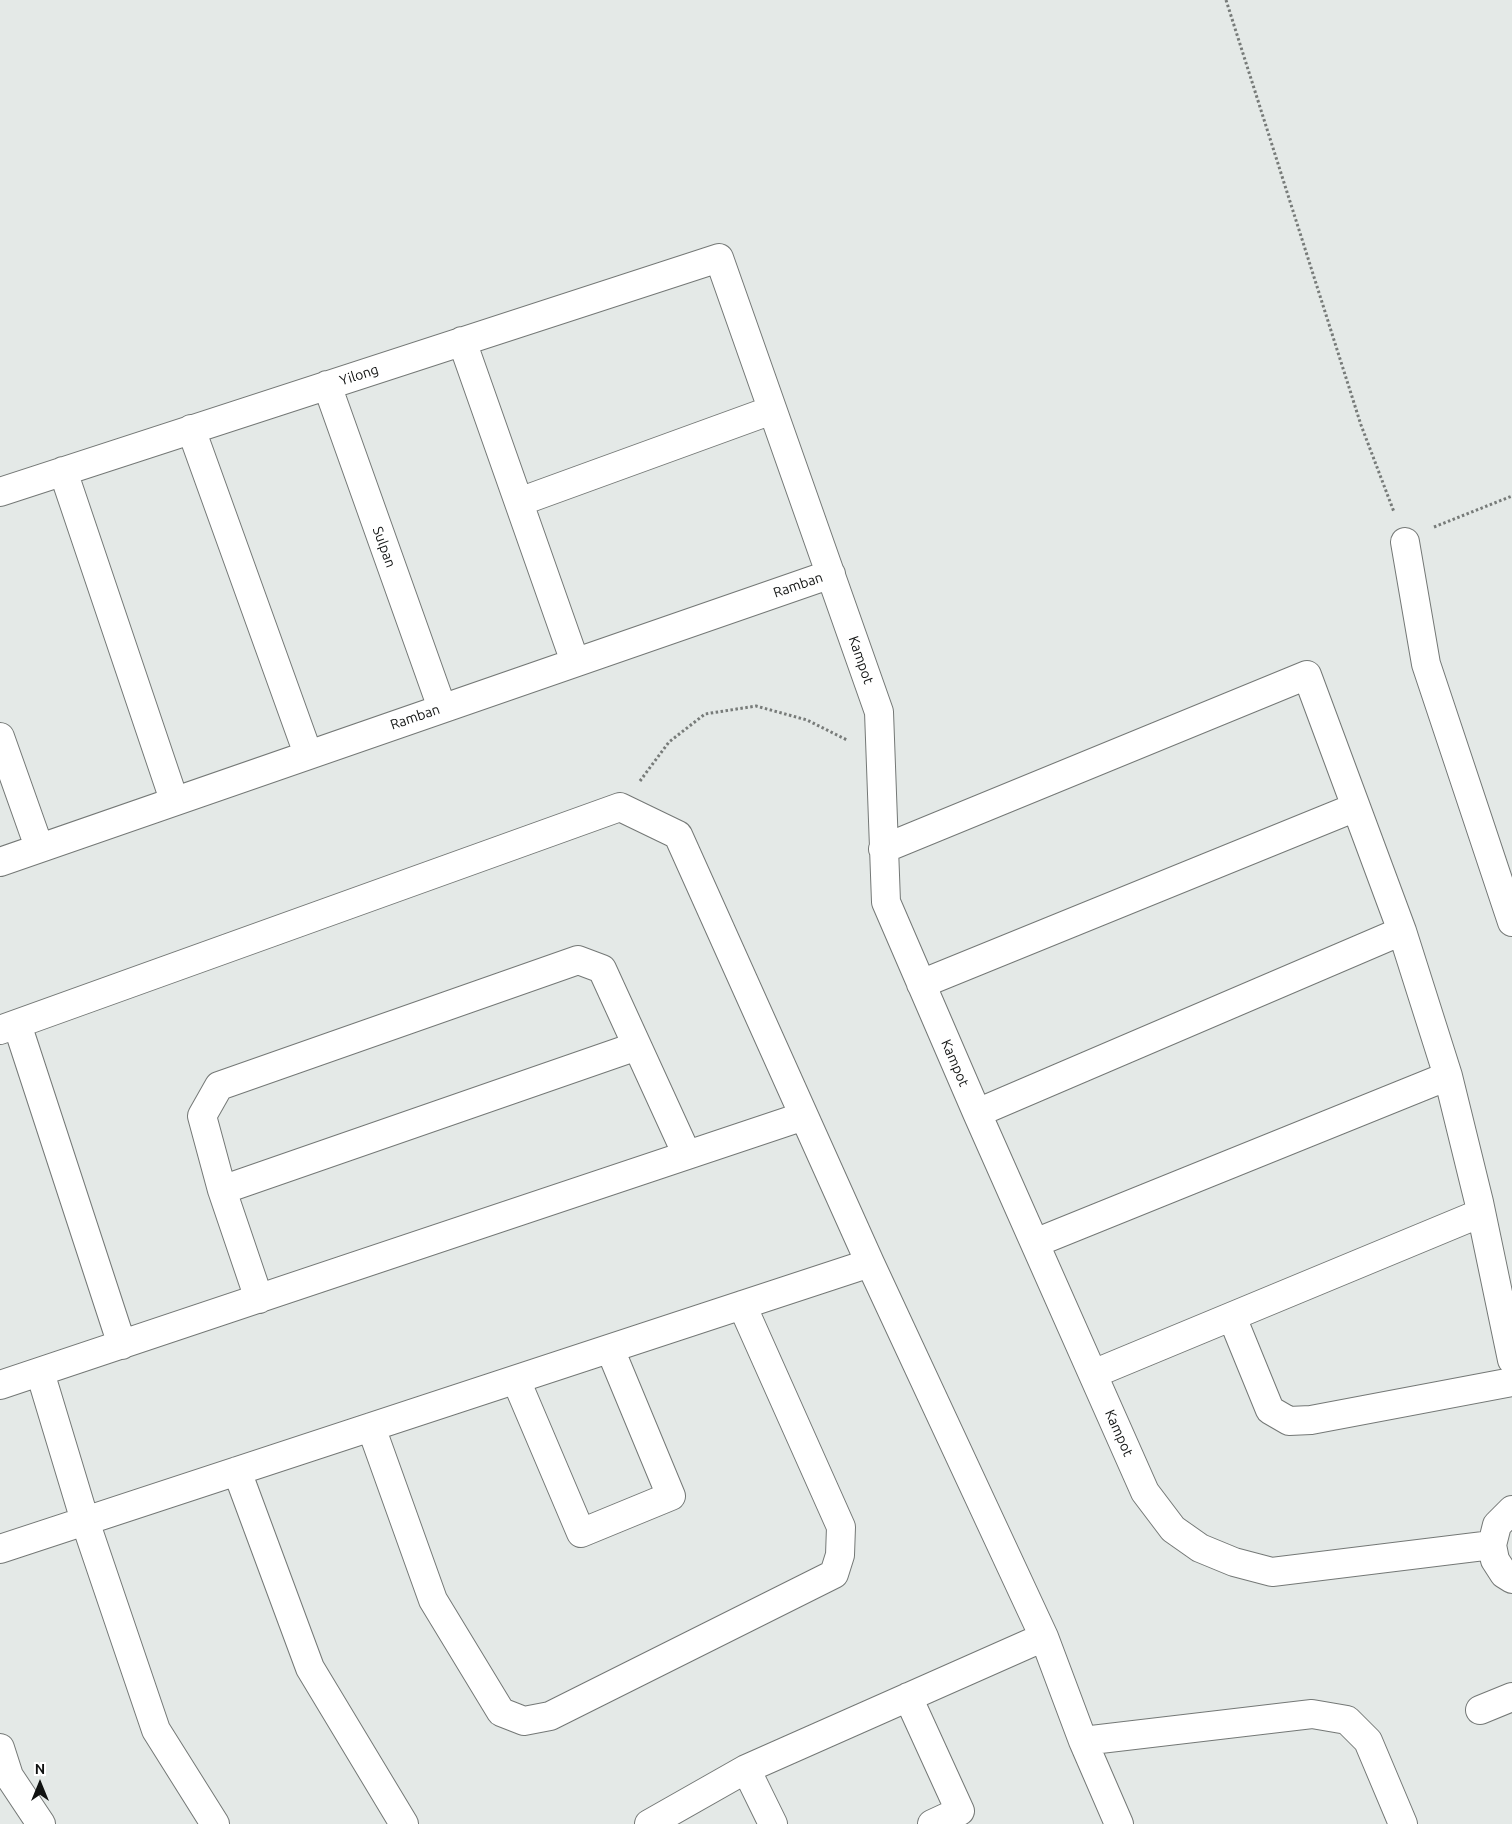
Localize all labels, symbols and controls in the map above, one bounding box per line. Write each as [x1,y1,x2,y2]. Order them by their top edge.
street label: Yilong [337,361,381,389]
street label: Sulpan [369,524,399,570]
street label: Ramban [771,569,825,601]
street label: Kampot [845,634,877,686]
street label: Ramban [388,701,442,733]
street label: Kampot [938,1037,972,1089]
street label: Kampot [1101,1407,1137,1459]
north arrow [15,1759,65,1809]
text: N [35,1761,45,1777]

